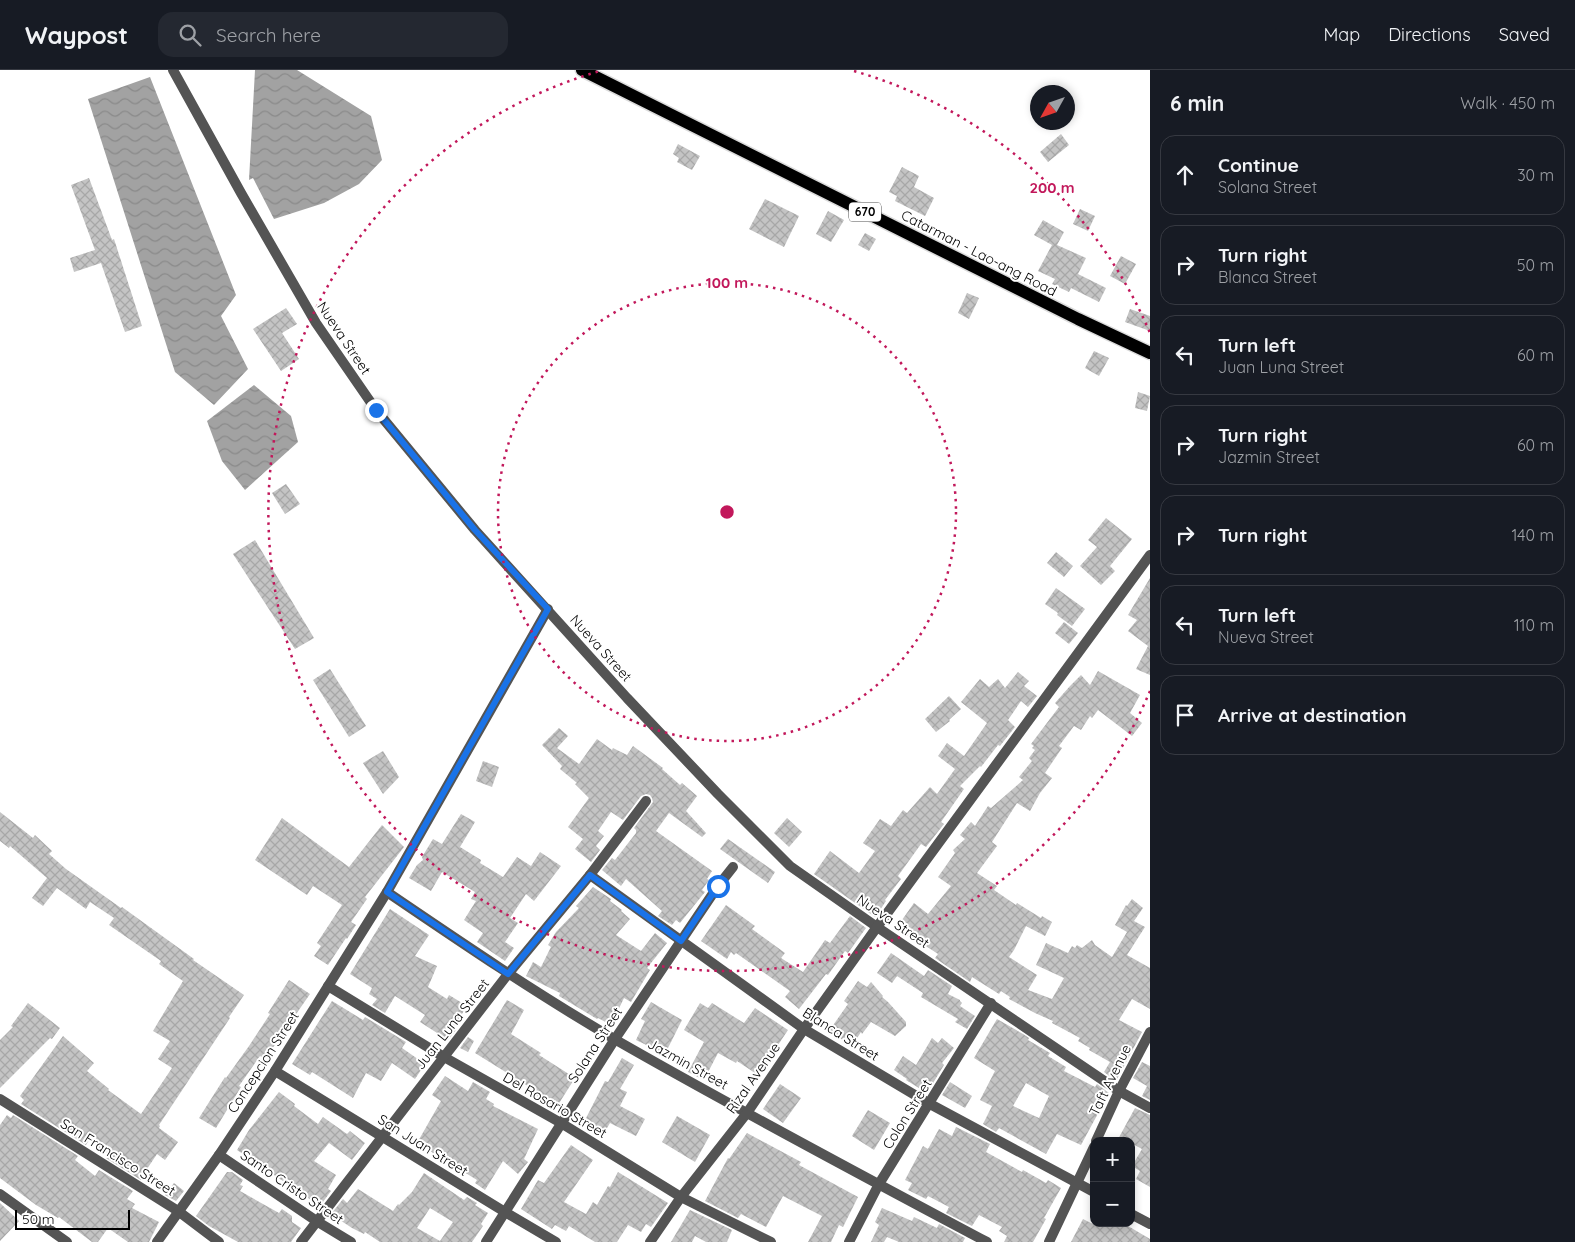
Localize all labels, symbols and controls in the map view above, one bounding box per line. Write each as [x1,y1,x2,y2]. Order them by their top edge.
search box [158,12,508,57]
text: Waypost [25,20,128,50]
icon: search [176,21,204,49]
text: Search here [216,23,321,47]
text: Map [1323,23,1360,46]
text: Directions [1388,23,1471,46]
text: Saved [1499,23,1550,46]
north arrow [1030,85,1075,130]
text: 6 min [1170,90,1224,116]
text: Walk · 450 m [1460,93,1555,113]
text: Continue [1218,153,1299,177]
icon: ahead [1171,161,1199,189]
text: 30 m [1517,165,1554,185]
text: Solana Street [1218,177,1317,197]
text: 200 m [1030,178,1075,197]
road number: 670 [849,202,881,222]
street label: Catarman - Lao-ang Road [898,206,1060,300]
text: Turn right [1218,243,1307,267]
icon: right [1171,251,1199,279]
text: 50 m [1517,255,1554,275]
text: Blanca Street [1218,267,1317,287]
text: 100 m [706,273,748,292]
street label: Nueva Street [313,298,375,378]
text: Turn left [1218,333,1296,357]
icon: left [1171,341,1199,369]
text: 60 m [1517,345,1554,365]
text: Juan Luna Street [1218,357,1344,377]
route end [365,399,388,422]
text: Turn right [1218,423,1307,447]
icon: right [1171,431,1199,459]
text: 60 m [1517,435,1554,455]
text: Jazmin Street [1218,447,1320,467]
centre of rings [718,503,736,521]
icon: right [1171,521,1199,549]
text: Turn right [1218,523,1307,547]
text: 140 m [1511,525,1554,545]
text: Turn left [1218,603,1296,627]
street label: Nueva Street [566,611,636,685]
icon: left [1171,611,1199,639]
text: 110 m [1514,615,1554,635]
text: Nueva Street [1218,627,1314,647]
icon: arrive [1171,701,1199,729]
text: Arrive at destination [1218,703,1407,727]
route start [707,875,730,898]
street label: Nueva Street [853,890,933,952]
street label: Juan Luna Street [411,975,493,1073]
street label: Blanca Street [799,1003,883,1065]
street label: Solana Street [564,1004,626,1086]
street label: Concepcion Street [223,1007,303,1116]
street label: Jazmin Street [645,1035,732,1094]
street label: Rizal Avenue [722,1039,784,1117]
street label: Taft Avenue [1085,1041,1135,1119]
street label: Del Rosario Street [500,1068,610,1142]
street label: Colon Street [878,1075,936,1152]
street label: San Juan Street [375,1110,472,1180]
street label: San Francisco Street [57,1114,179,1200]
map controls [1090,1137,1135,1227]
button: + [1090,1137,1135,1182]
street label: Santo Cristo Street [237,1146,347,1228]
button: − [1090,1182,1135,1227]
scale bar [15,1207,130,1230]
text: 50 m [22,1210,55,1228]

